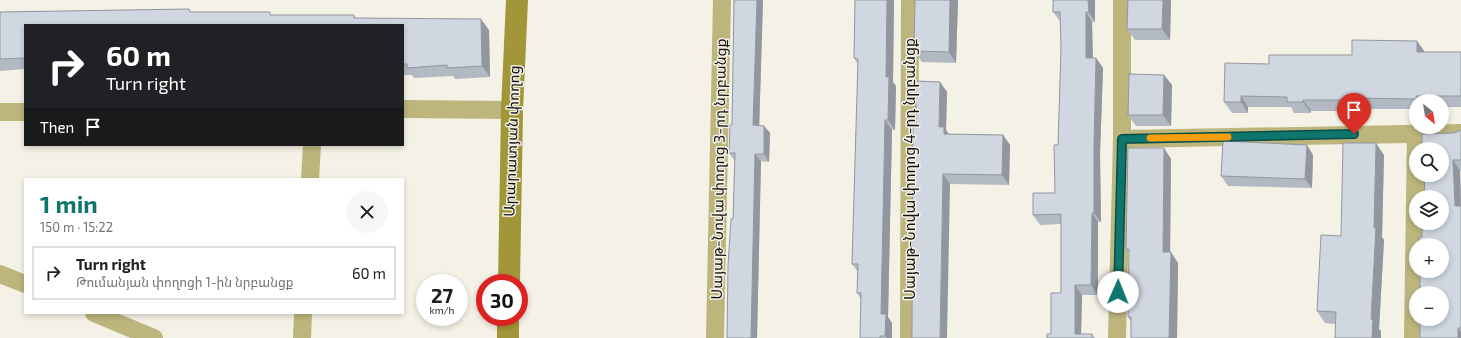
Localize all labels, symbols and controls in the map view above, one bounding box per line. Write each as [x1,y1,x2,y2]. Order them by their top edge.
text: 60 m [106,38,171,72]
street label: Սայաթ-Նովա փողոց 3-րդ նրբանցք [707,38,730,300]
street label: Սայաթ-Նովա փողոց 4-րդ նրբանցք [900,38,919,300]
icon: right [40,40,92,92]
street label: Արարատյան փողոց [499,65,524,217]
text: Turn right [106,72,186,94]
pin [1337,93,1371,134]
north arrow [1409,94,1449,134]
map controls [1409,94,1449,326]
icon: arrive [1343,99,1365,121]
icon: arrive [82,116,104,138]
text: Then [40,118,74,136]
button: search [1409,142,1449,182]
text: 1 min [40,189,98,218]
button: layers [1409,190,1449,230]
button: close [346,191,388,233]
text: 150 m · 15:22 [40,219,113,235]
button: + [1409,238,1449,278]
text: Turn right [76,255,146,273]
icon: right [42,262,64,284]
text: 60 m [352,264,386,282]
position arrow [1097,271,1139,313]
text: Թումանյան փողոցի 1-ին նրբանցք [76,274,294,290]
speed limit sign: 30 [476,274,528,326]
text: 27 [431,283,453,307]
button: − [1409,286,1449,326]
text: km/h [430,304,454,316]

